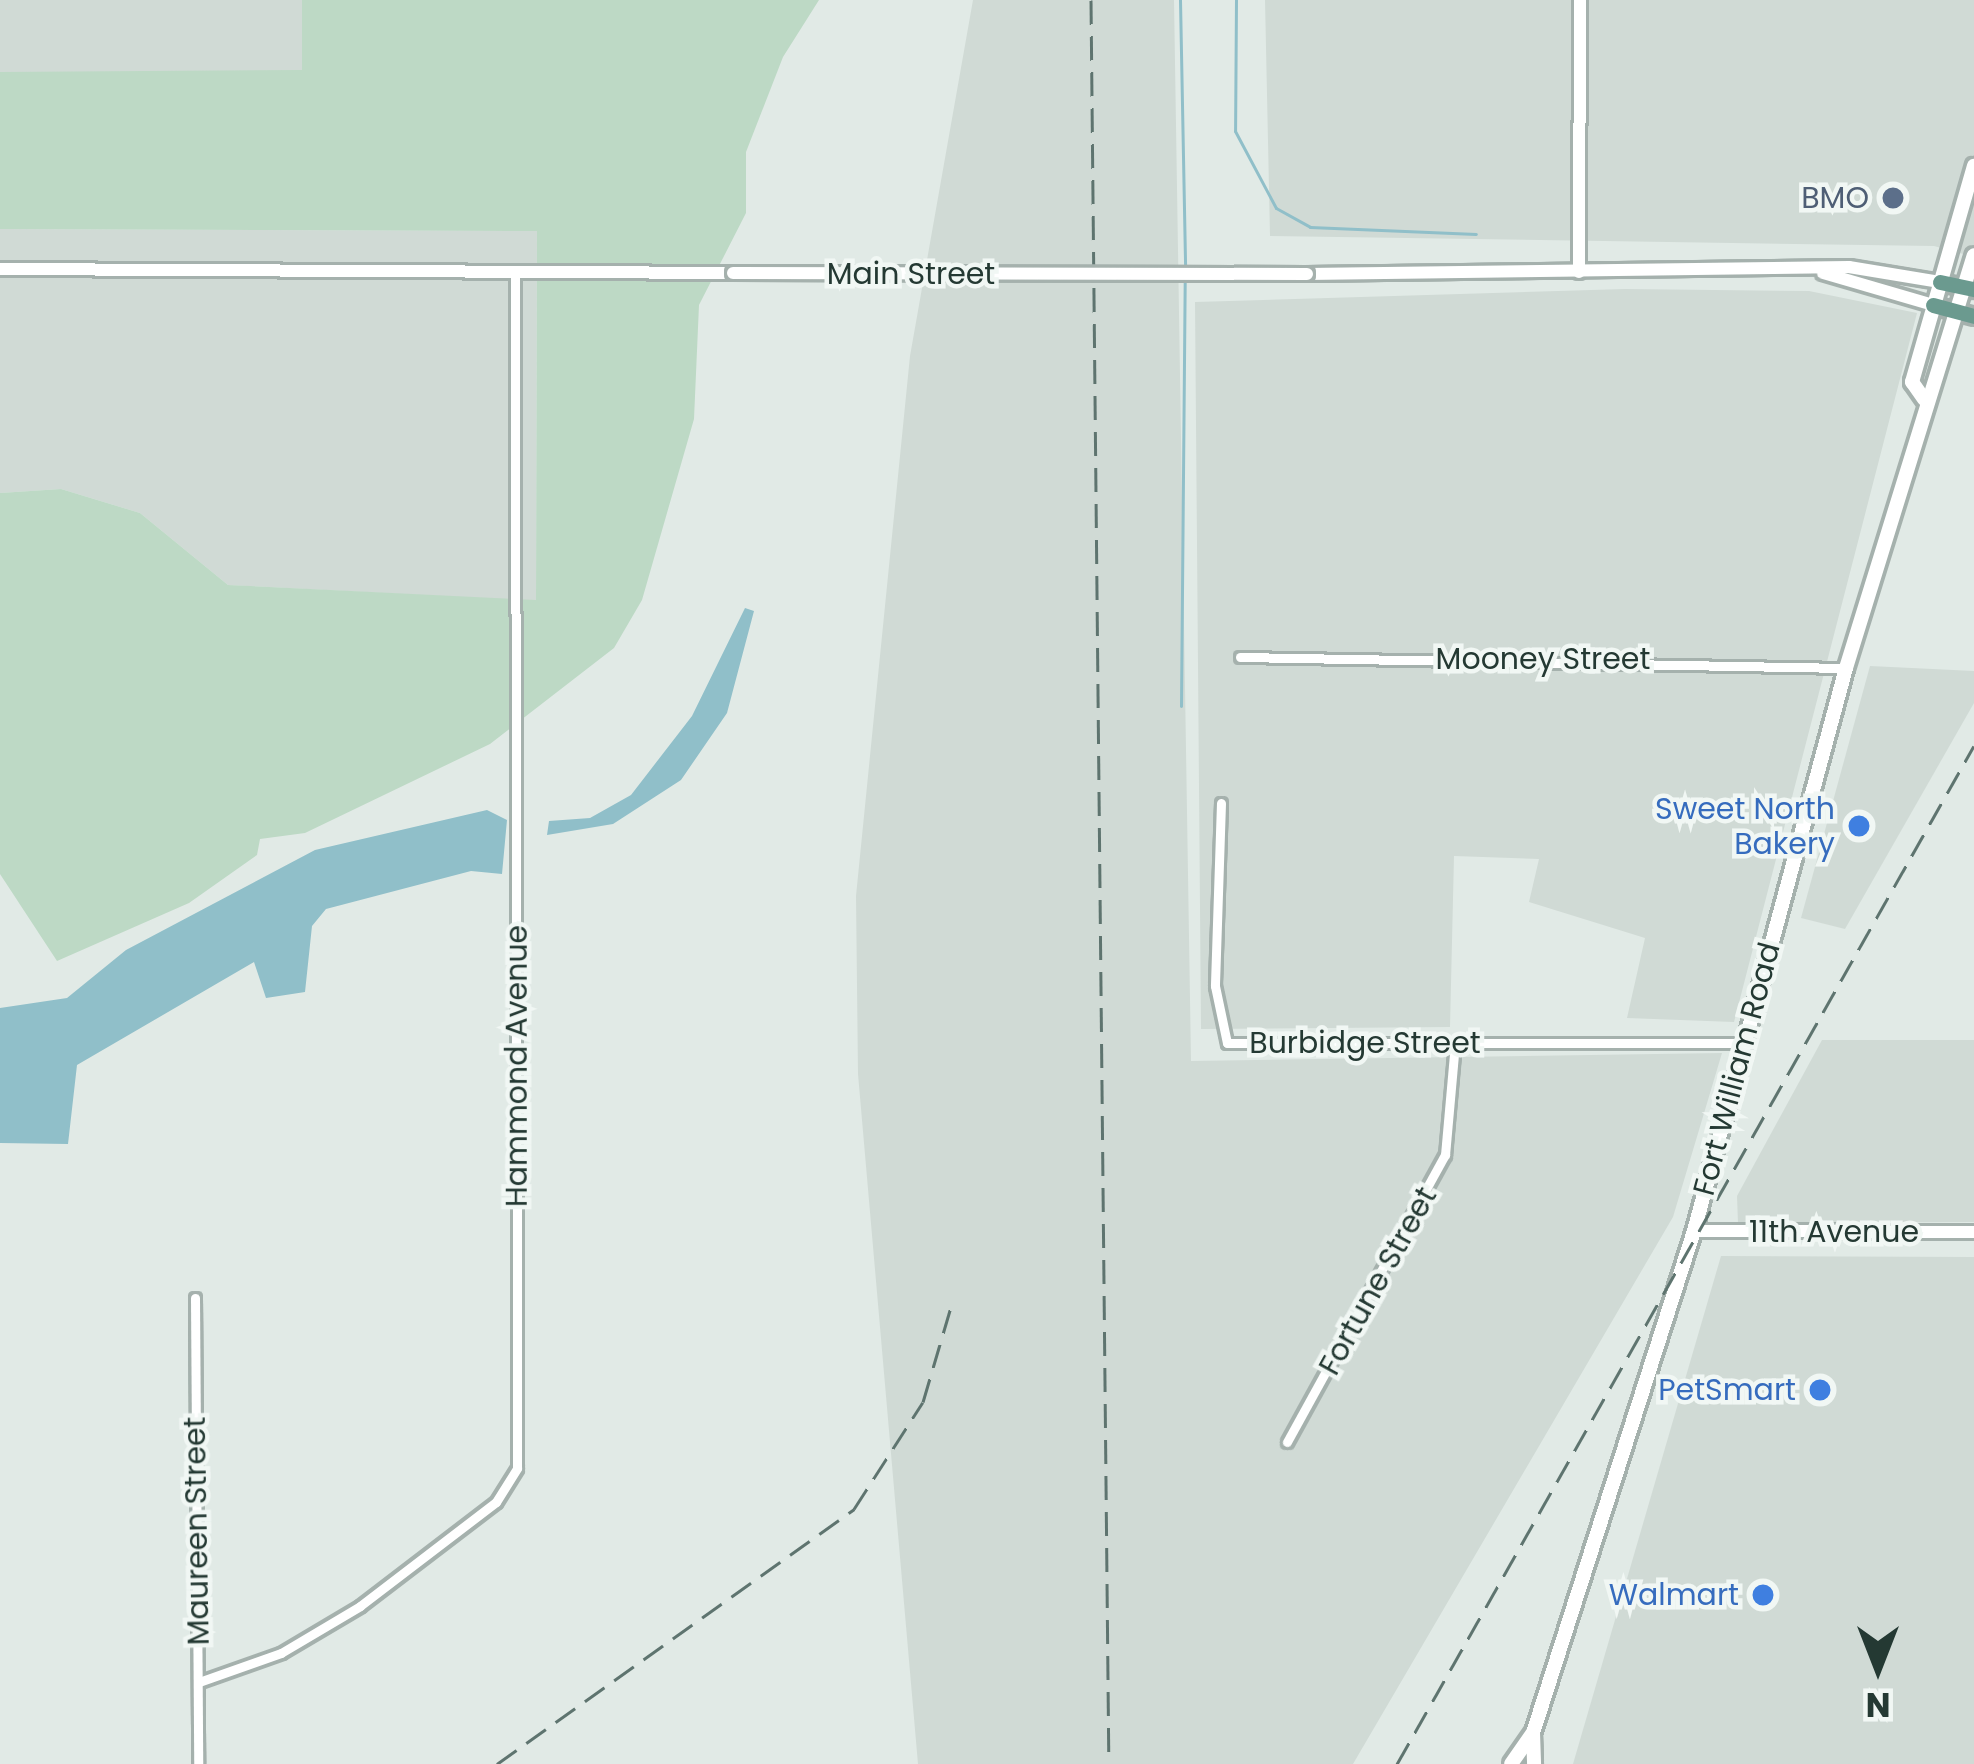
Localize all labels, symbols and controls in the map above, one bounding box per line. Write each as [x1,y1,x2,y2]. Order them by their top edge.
place label: BMO [1801,180,1869,216]
marker: BMO [1880,185,1906,211]
street label: Main Street [827,256,995,292]
street label: Mooney Street [1436,641,1650,677]
place label: Sweet North Bakery [1655,791,1835,862]
marker: Sweet North Bakery [1846,813,1872,839]
street label: Hammond Avenue [499,925,535,1207]
street label: Fort William Road [1686,939,1788,1199]
street label: Burbidge Street [1249,1025,1481,1061]
street label: Fortune Street [1312,1181,1444,1381]
street label: 11th Avenue [1749,1214,1919,1250]
place label: PetSmart [1658,1372,1796,1408]
marker: PetSmart [1807,1377,1833,1403]
street label: Maureen Street [177,1416,217,1646]
place label: Walmart [1609,1577,1739,1613]
marker: Walmart [1750,1582,1776,1608]
north arrow [1818,1608,1938,1728]
text: N [1866,1681,1890,1728]

